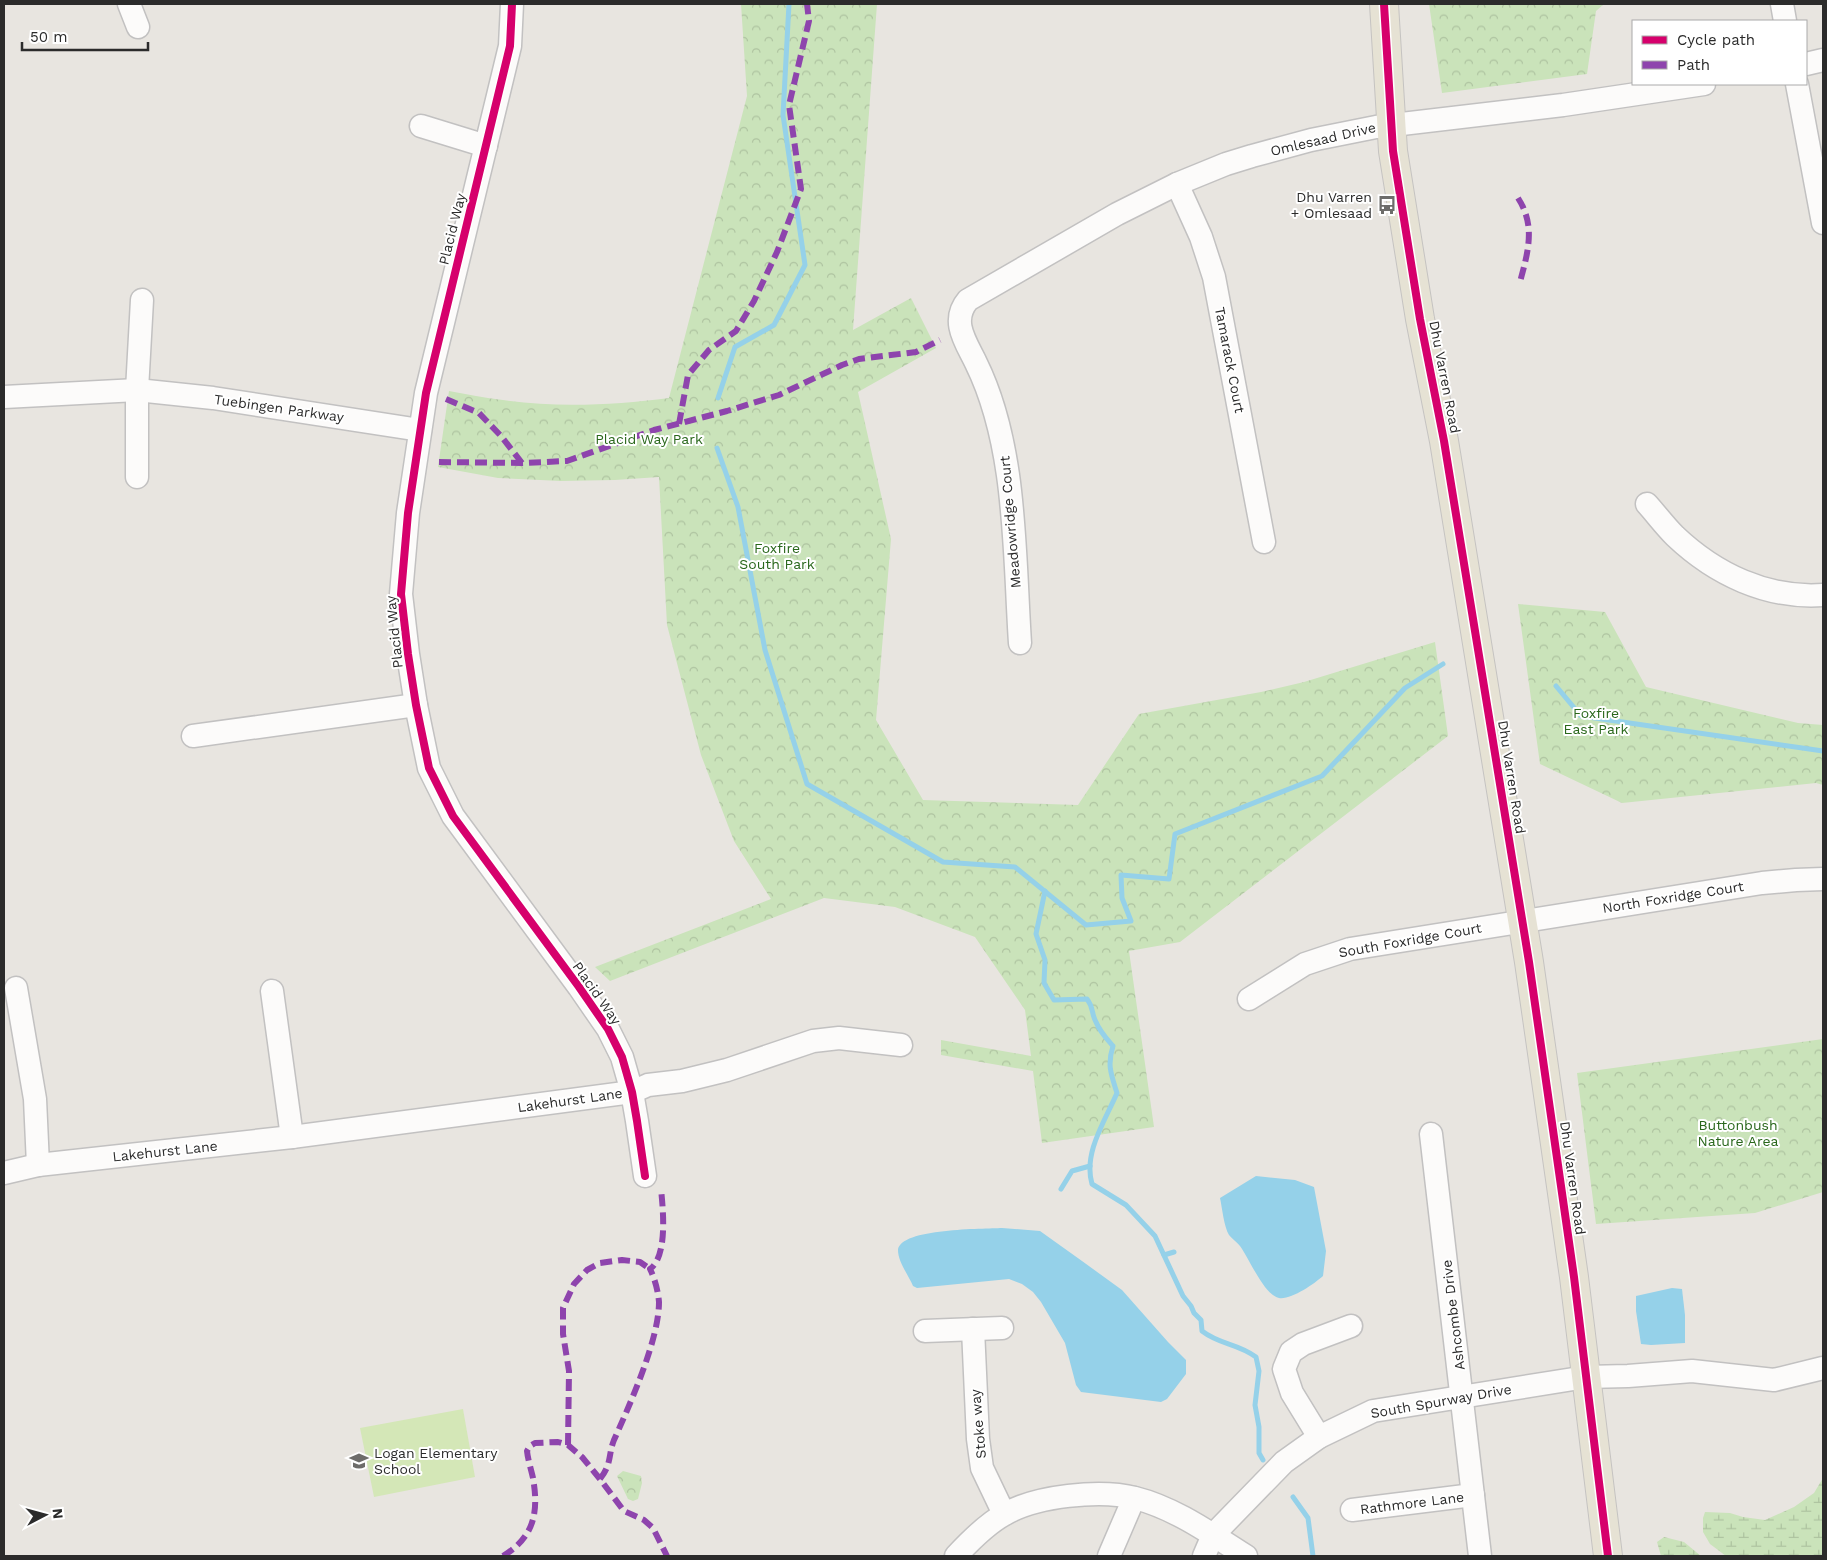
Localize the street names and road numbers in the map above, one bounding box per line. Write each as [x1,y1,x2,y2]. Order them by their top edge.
street label: Omlesaad Drive [1269,119,1377,159]
street label: Placid Way [435,191,469,266]
street label: Tamarack Court [1212,306,1248,415]
street label: Dhu Varren Road [1426,319,1464,435]
street label: Tuebingen Parkway [213,391,346,425]
street label: Meadowridge Court [996,455,1024,589]
street label: Placid Way [382,594,406,669]
street label: Dhu Varren Road [1495,719,1529,835]
street label: North Foxridge Court [1601,878,1745,916]
street label: South Foxridge Court [1337,920,1483,960]
street label: Placid Way [569,958,625,1028]
street label: Lakehurst Lane [516,1085,624,1115]
street label: Dhu Varren Road [1557,1120,1589,1236]
street label: Lakehurst Lane [112,1138,218,1164]
street label: Ashcombe Drive [1438,1259,1468,1371]
street label: South Spurway Drive [1369,1381,1513,1421]
street label: Stoke way [967,1388,989,1459]
street label: Rathmore Lane [1359,1489,1465,1517]

